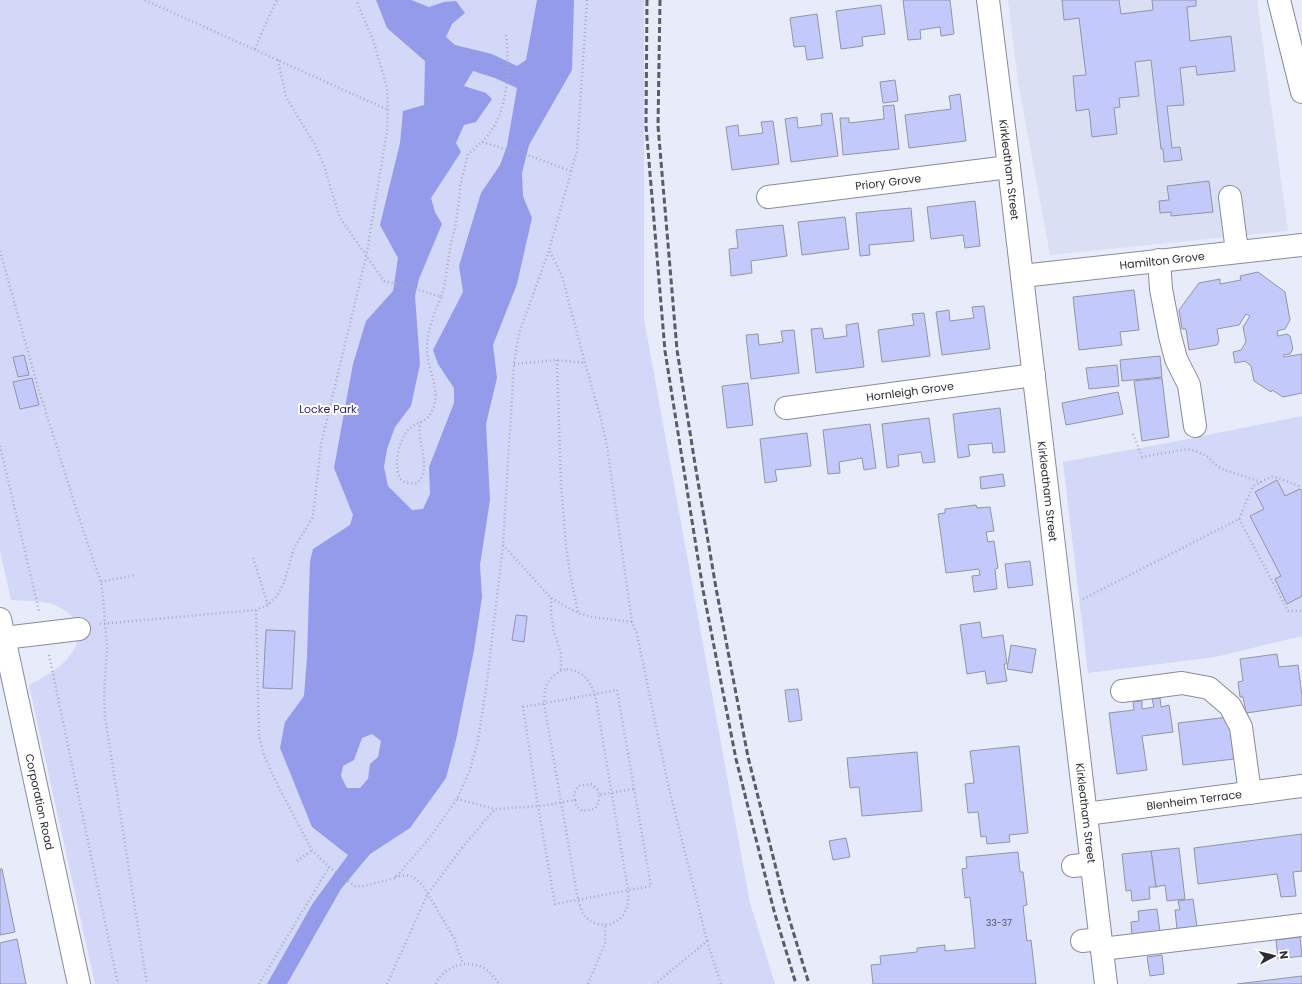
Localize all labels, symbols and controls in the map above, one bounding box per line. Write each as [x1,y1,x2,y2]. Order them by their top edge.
street label: Kirkleatham Street [995,118,1023,221]
street label: Priory Grove [854,170,922,194]
street label: Hamilton Grove [1119,248,1206,273]
street label: Hornleigh Grove [865,378,955,405]
park label: Locke Park [299,401,357,417]
street label: Kirkleatham Street [1034,440,1061,543]
street label: Corporation Road [21,752,58,851]
street label: Kirkleatham Street [1072,762,1100,864]
street label: Blenheim Terrace [1145,786,1243,814]
house number: 33-37 [986,917,1012,929]
north arrow [1254,936,1294,976]
text: N [1275,950,1292,960]

